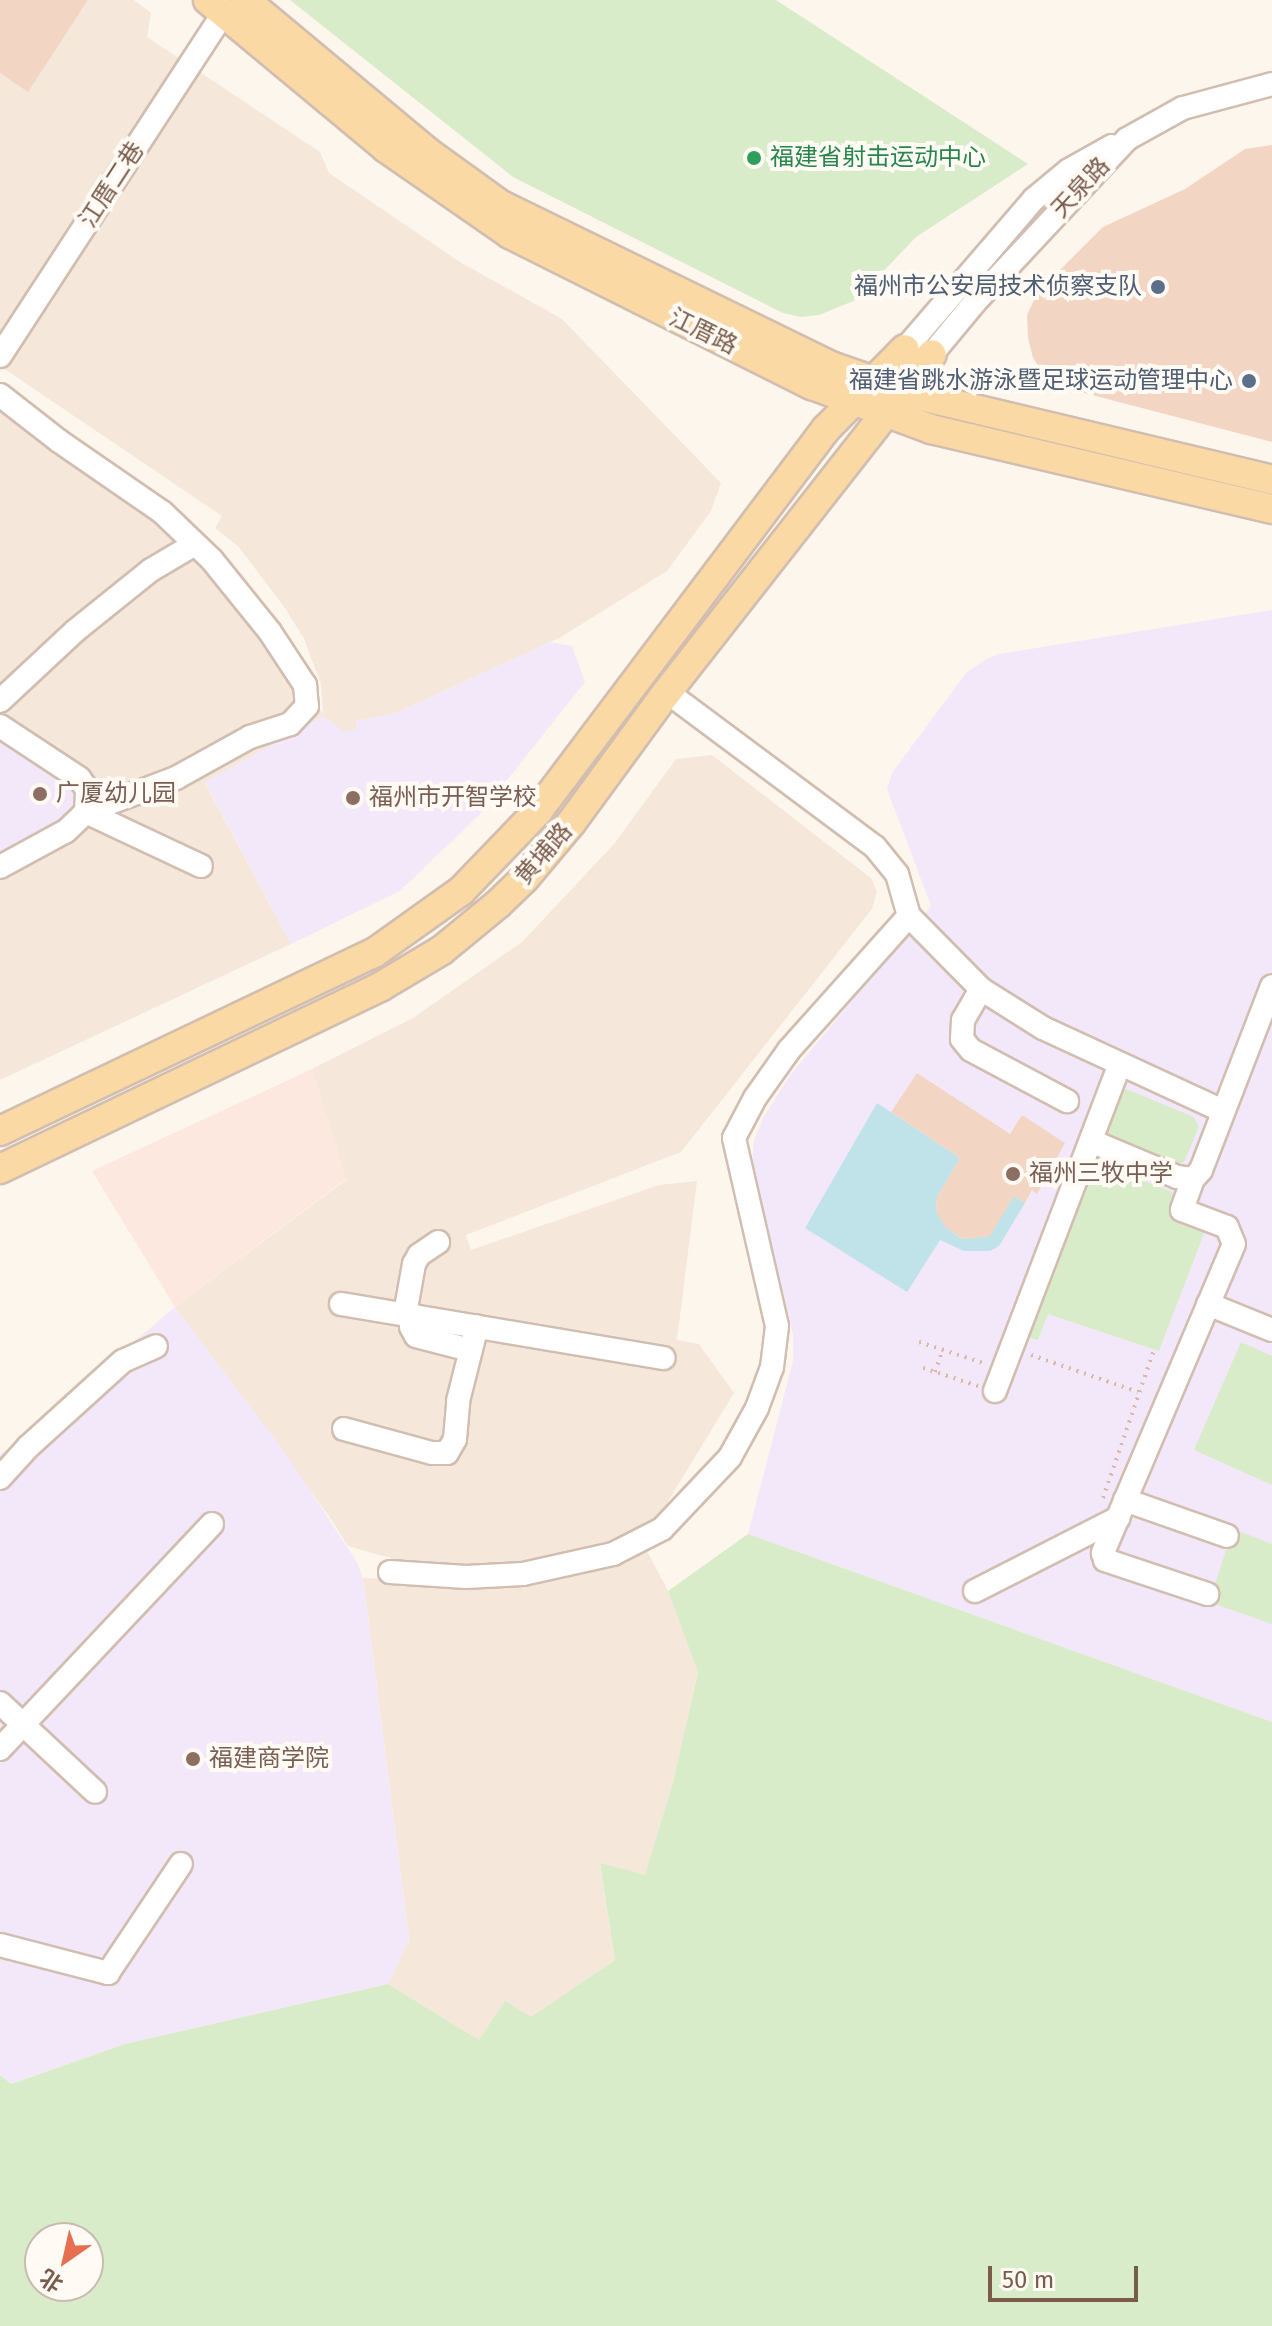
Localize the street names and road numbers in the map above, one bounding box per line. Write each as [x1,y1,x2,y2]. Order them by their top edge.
street label: 江厝二巷 [74,137,150,233]
street label: 天泉路 [1046,152,1116,224]
street label: 江厝路 [664,303,742,361]
street label: 黄埔路 [510,817,578,891]

